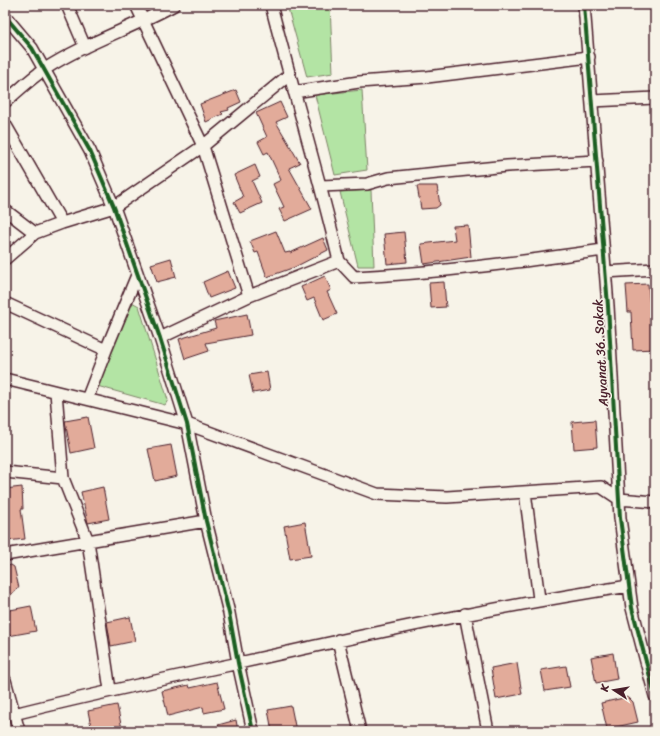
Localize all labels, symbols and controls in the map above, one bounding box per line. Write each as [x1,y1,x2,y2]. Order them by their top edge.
street label: Ayvanat 36. Sokak [586,299,615,408]
north arrow [594,670,634,710]
text: K [595,682,615,694]

